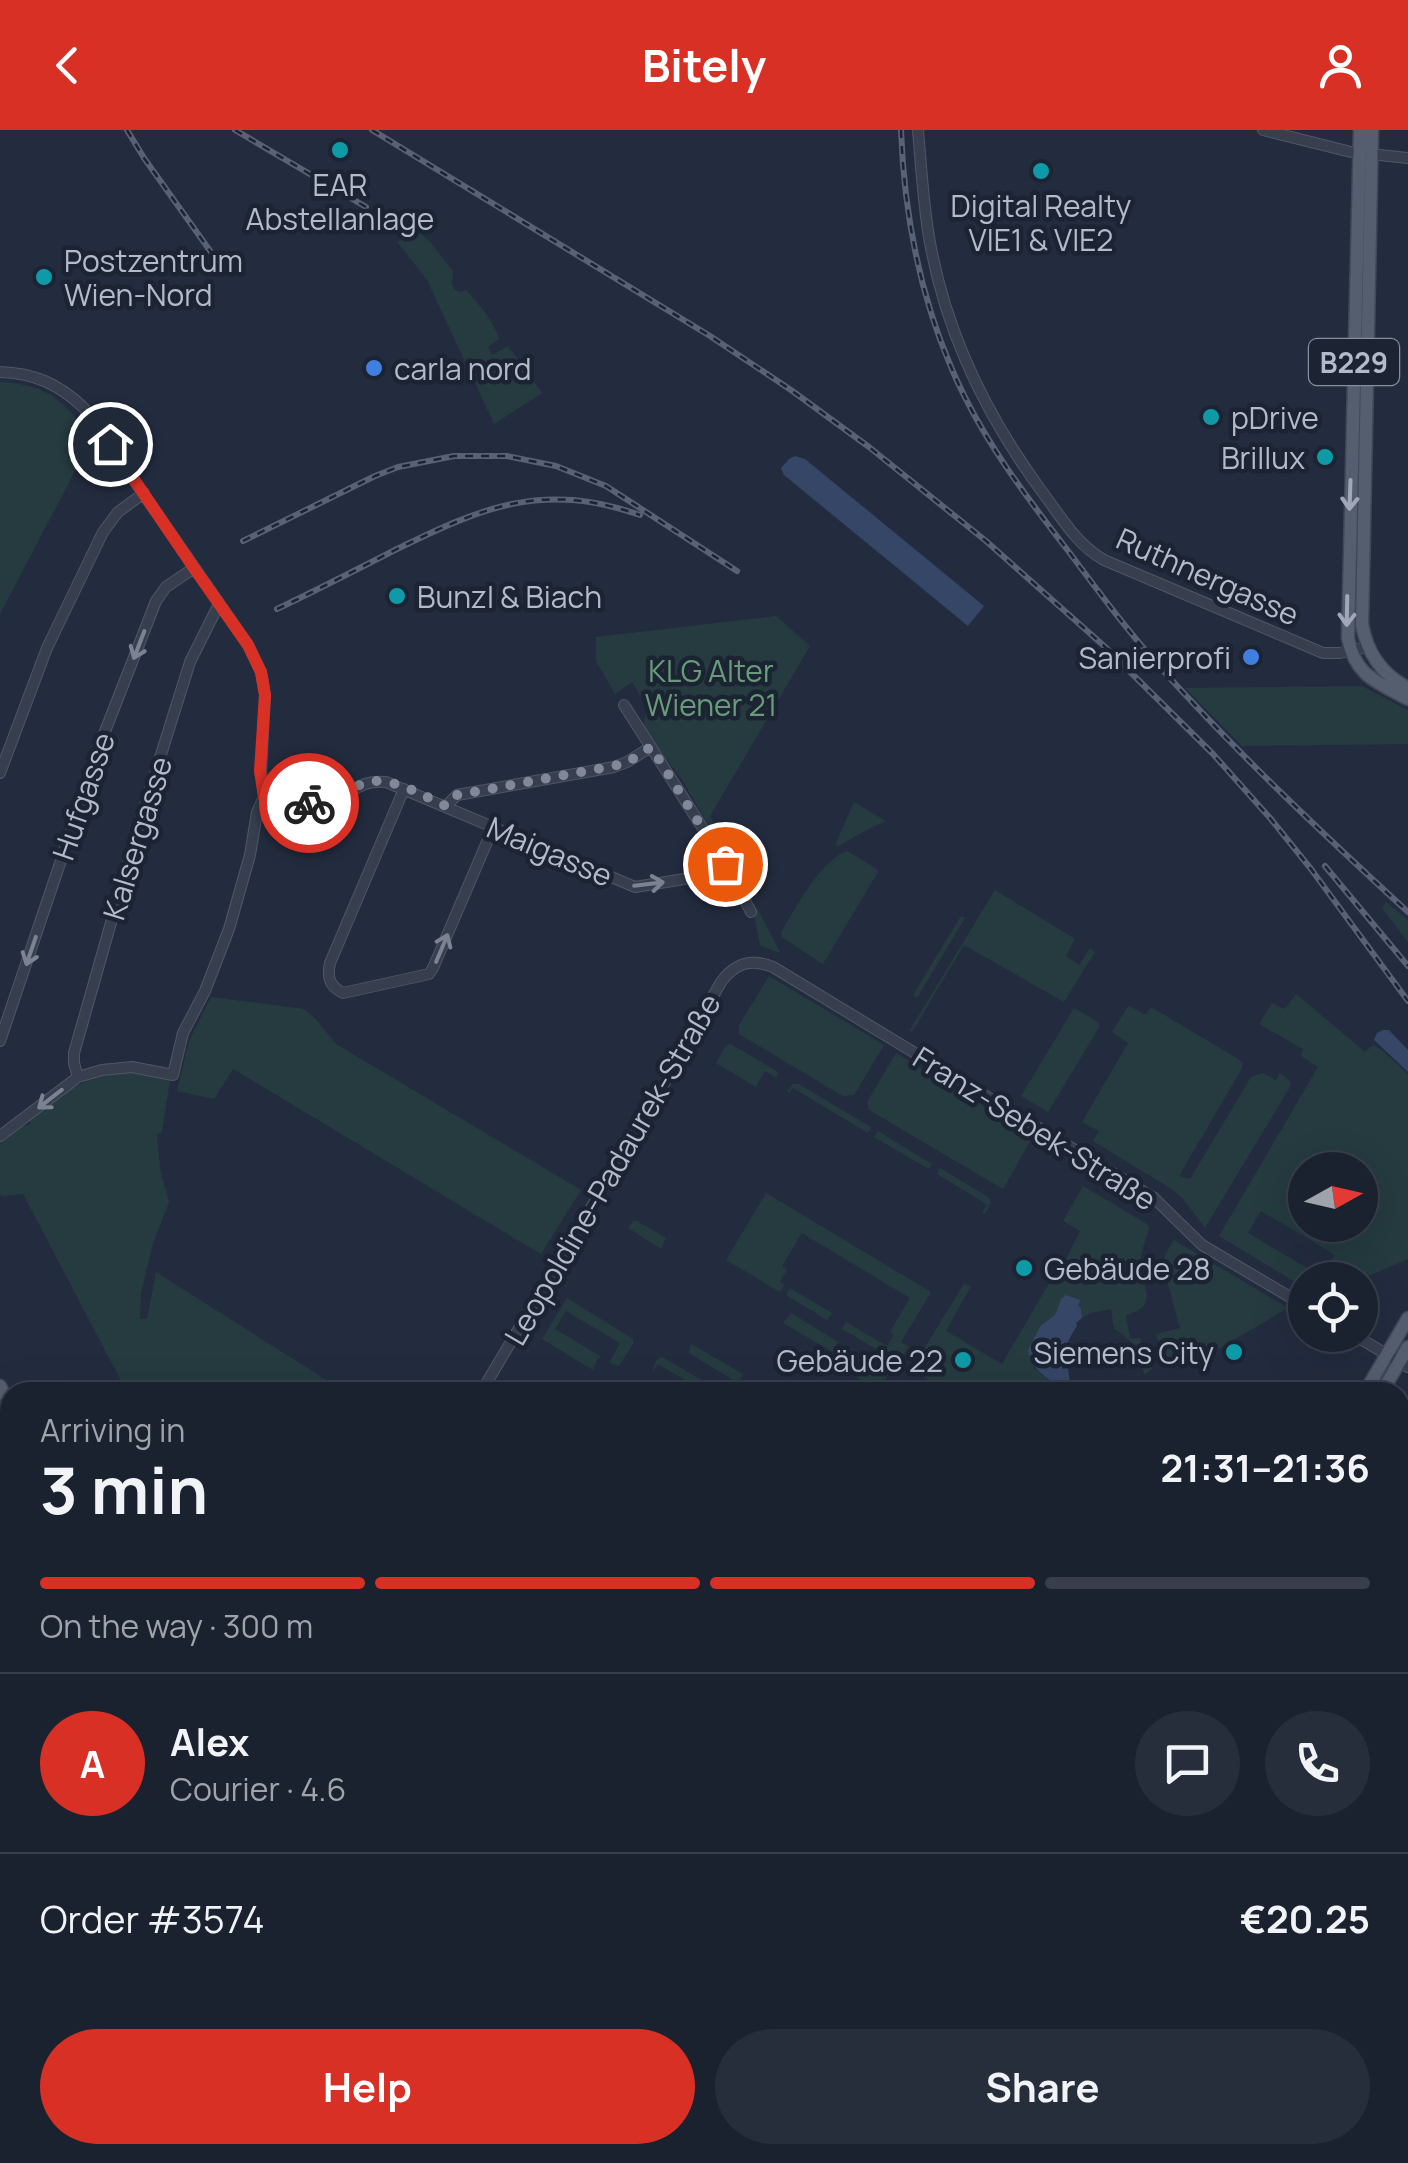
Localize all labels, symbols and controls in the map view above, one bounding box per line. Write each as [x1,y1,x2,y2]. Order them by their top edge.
text: Bitely [642,34,766,96]
icon: back [40,38,95,93]
icon: person [1313,38,1368,93]
marker: EAR Abstellanlage [329,139,351,161]
marker: Digital Realty VIE1 & VIE2 [1030,160,1052,182]
place label: EAR Abstellanlage [246,164,434,239]
place label: Digital Realty VIE1 & VIE2 [951,185,1132,260]
place label: Postzentrum Wien-Nord [64,240,243,315]
marker: Postzentrum Wien-Nord [33,266,55,288]
road number: B229 [1309,339,1399,385]
place label: carla nord [394,348,531,389]
marker: carla nord [363,357,385,379]
place label: pDrive [1231,397,1319,438]
pin [68,402,153,487]
marker: pDrive [1200,406,1222,428]
icon: home [83,417,138,472]
place label: Brillux [1221,437,1305,478]
marker: Brillux [1314,446,1336,468]
one-way arrow [1341,479,1360,511]
street label: Ruthnergasse [1110,518,1306,634]
place label: Bunzl & Biach [417,576,602,617]
marker: Bunzl & Biach [386,585,408,607]
one-way arrow [1338,595,1357,627]
one-way arrow [129,629,147,660]
place label: Sanierprofi [1079,637,1231,678]
marker: Sanierprofi [1240,646,1262,668]
park label: KLG Alter Wiener 21 [645,650,777,725]
street label: Hufgasse [42,727,124,865]
street label: Kalsergasse [93,751,181,925]
courier [259,753,359,853]
icon: bike [282,776,337,831]
street label: Maigasse [481,806,619,896]
pin [683,822,768,907]
icon: bag [698,837,753,892]
one-way arrow [632,874,665,893]
one-way arrow [434,933,452,964]
one-way arrow [20,935,38,967]
street label: Leopoldine-Padaurek-Straße [494,986,730,1352]
street label: Franz-Sebek-Straße [906,1037,1164,1219]
one-way arrow [37,1088,64,1109]
north arrow [1288,1152,1378,1242]
map controls [1288,1152,1378,1352]
place label: Gebäude 28 [1044,1248,1211,1289]
marker: Gebäude 28 [1013,1257,1035,1279]
button: locate [1288,1262,1378,1352]
place label: Siemens City [1034,1332,1214,1373]
place label: Gebäude 22 [777,1340,943,1381]
marker: Siemens City [1223,1341,1245,1363]
marker: Gebäude 22 [952,1349,974,1371]
text: Arriving in [40,1408,185,1452]
text: 21:31–21:36 [1160,1441,1370,1493]
text: 3 min [40,1445,208,1534]
text: On the way · 300 m [40,1604,313,1648]
button: chat [1135,1711,1240,1816]
button: phone [1265,1711,1370,1816]
text: Alex [170,1715,249,1767]
text: A [80,1737,105,1789]
text: Courier · 4.6 [170,1767,346,1811]
text: Order #3574 [40,1892,265,1944]
text: €20.25 [1240,1892,1370,1944]
button: Help [40,2029,695,2144]
button: Share [715,2029,1370,2144]

